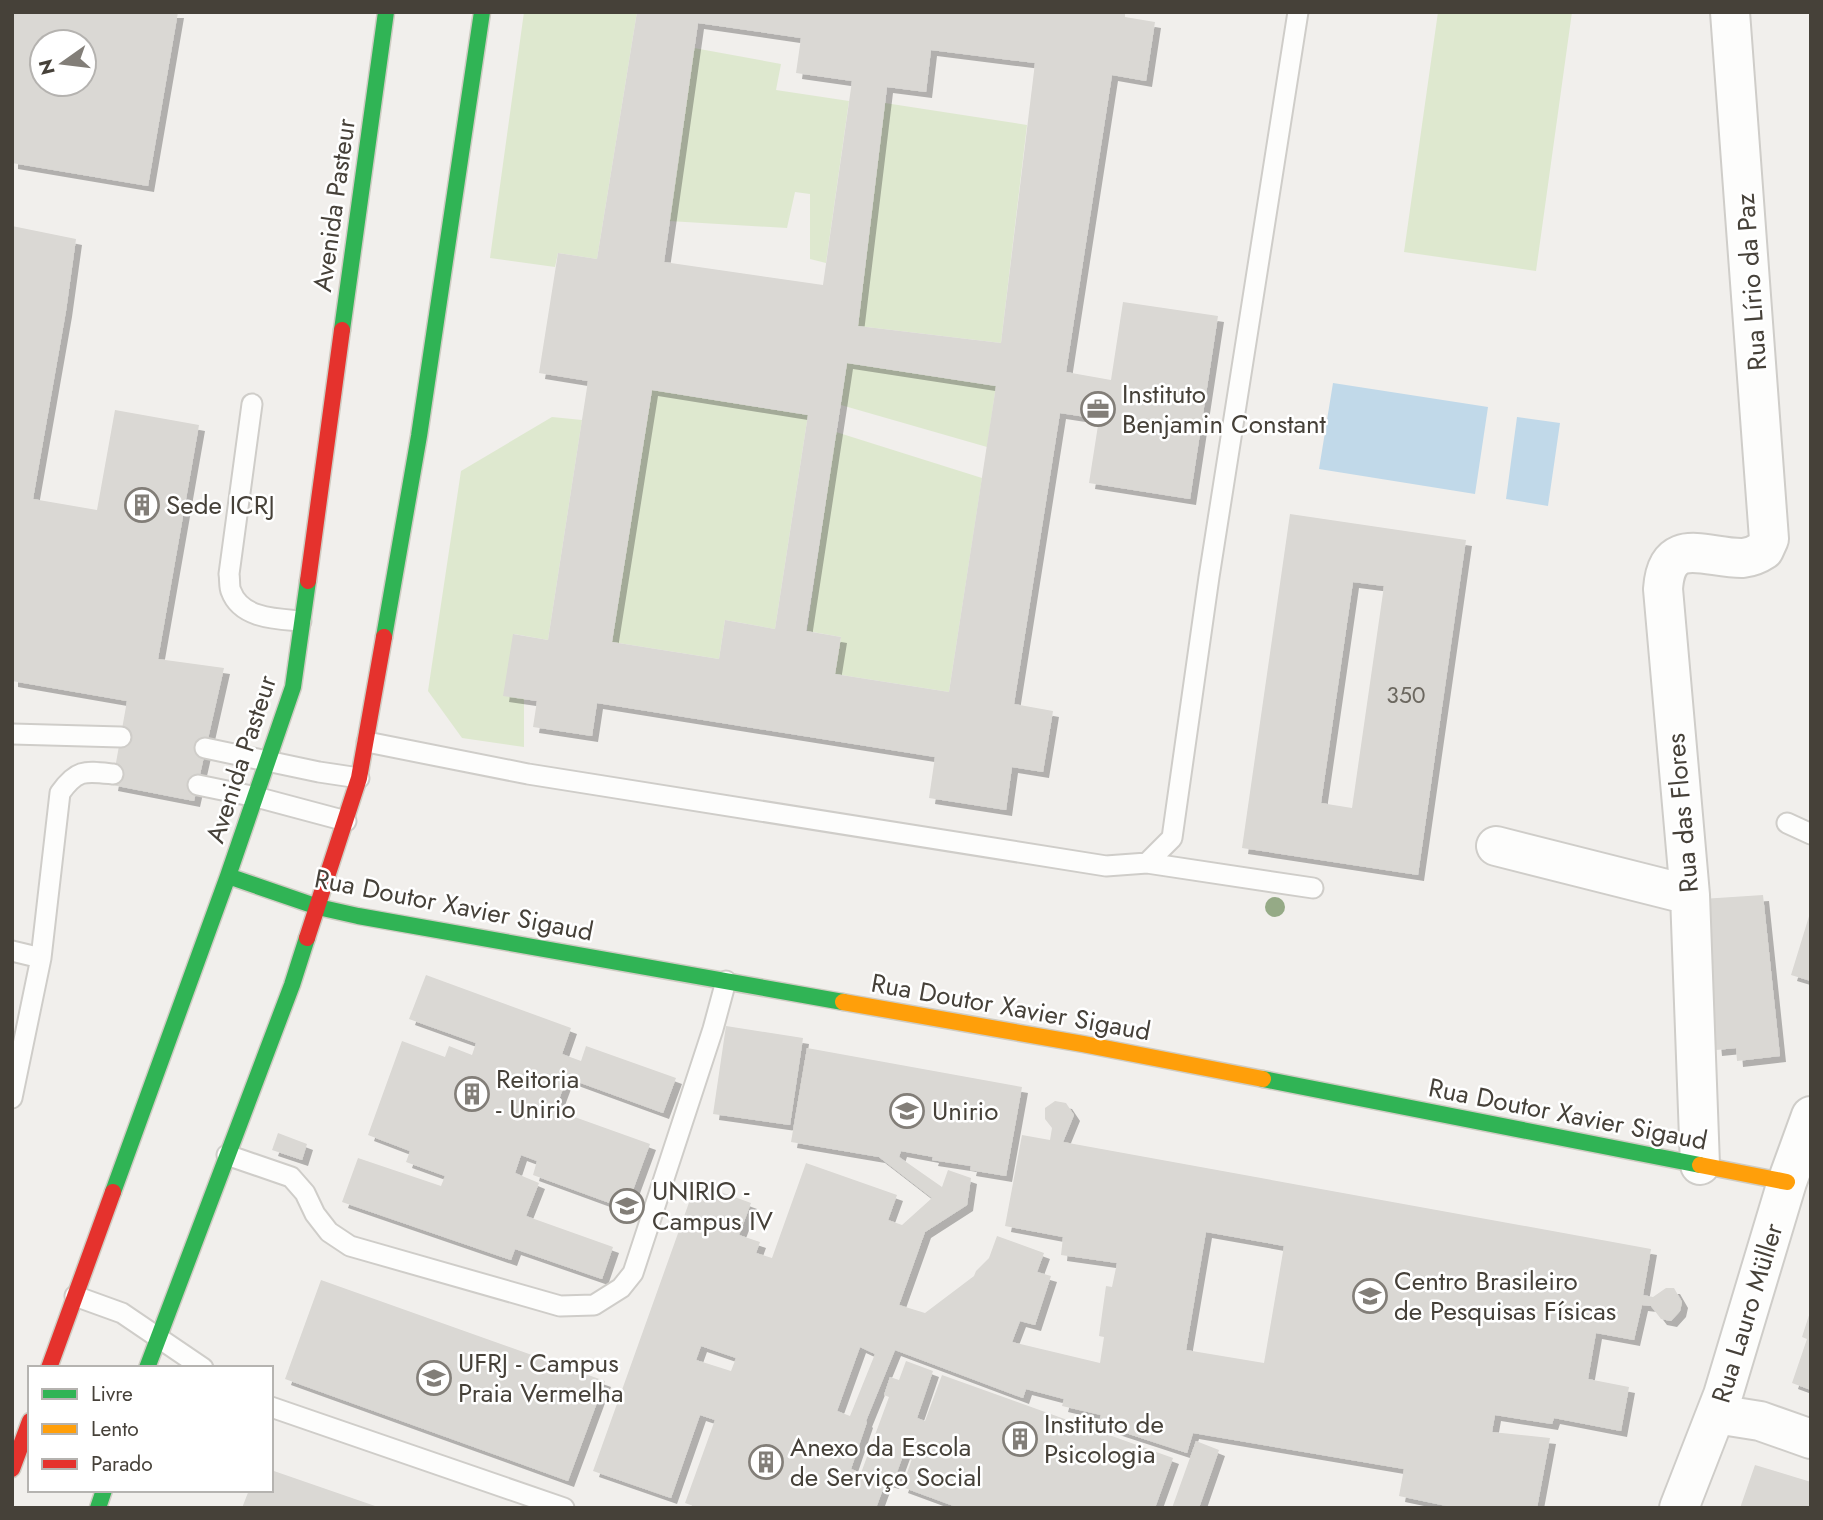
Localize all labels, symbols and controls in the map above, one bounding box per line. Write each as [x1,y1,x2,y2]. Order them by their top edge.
north arrow [28,28,98,98]
text: N [32,56,62,78]
street label: Avenida Pasteur [303,116,365,294]
street label: Rua Lírio da Paz [1726,192,1776,372]
place label: Instituto Benjamin Constant [1122,375,1327,443]
office icon: Instituto Benjamin Constant [1079,390,1117,428]
building icon: Sede ICRJ [123,486,161,524]
place label: Sede ICRJ [166,486,275,524]
street label: Avenida Pasteur [196,670,286,848]
house number: 350 [1386,678,1426,712]
street label: Rua das Flores [1656,732,1708,894]
street label: Rua Doutor Xavier Sigaud [311,859,597,951]
street label: Rua Doutor Xavier Sigaud [868,964,1154,1050]
place label: Reitoria - Unirio [496,1060,579,1128]
street label: Rua Doutor Xavier Sigaud [1425,1068,1711,1160]
building icon: Reitoria - Unirio [453,1075,491,1113]
school or university icon: Unirio [888,1092,926,1130]
place label: Unirio [932,1092,999,1130]
place label: UNIRIO - Campus IV [652,1172,774,1240]
school or university icon: UNIRIO - Campus IV [608,1187,646,1225]
street label: Rua Lauro Müller [1702,1218,1792,1407]
place label: Centro Brasileiro de Pesquisas Físicas [1394,1262,1616,1330]
school or university icon: Centro Brasileiro de Pesquisas Físicas [1351,1277,1389,1315]
place label: UFRJ - Campus Praia Vermelha [458,1344,623,1412]
school or university icon: UFRJ - Campus Praia Vermelha [415,1359,453,1397]
legend [28,1366,273,1492]
text: Livre [91,1379,133,1409]
place label: Instituto de Psicologia [1044,1405,1164,1473]
text: Lento [91,1414,139,1444]
building icon: Instituto de Psicologia [1001,1420,1039,1458]
place label: Anexo da Escola de Serviço Social [790,1428,982,1496]
building icon: Anexo da Escola de Serviço Social [747,1443,785,1481]
text: Parado [91,1449,153,1479]

